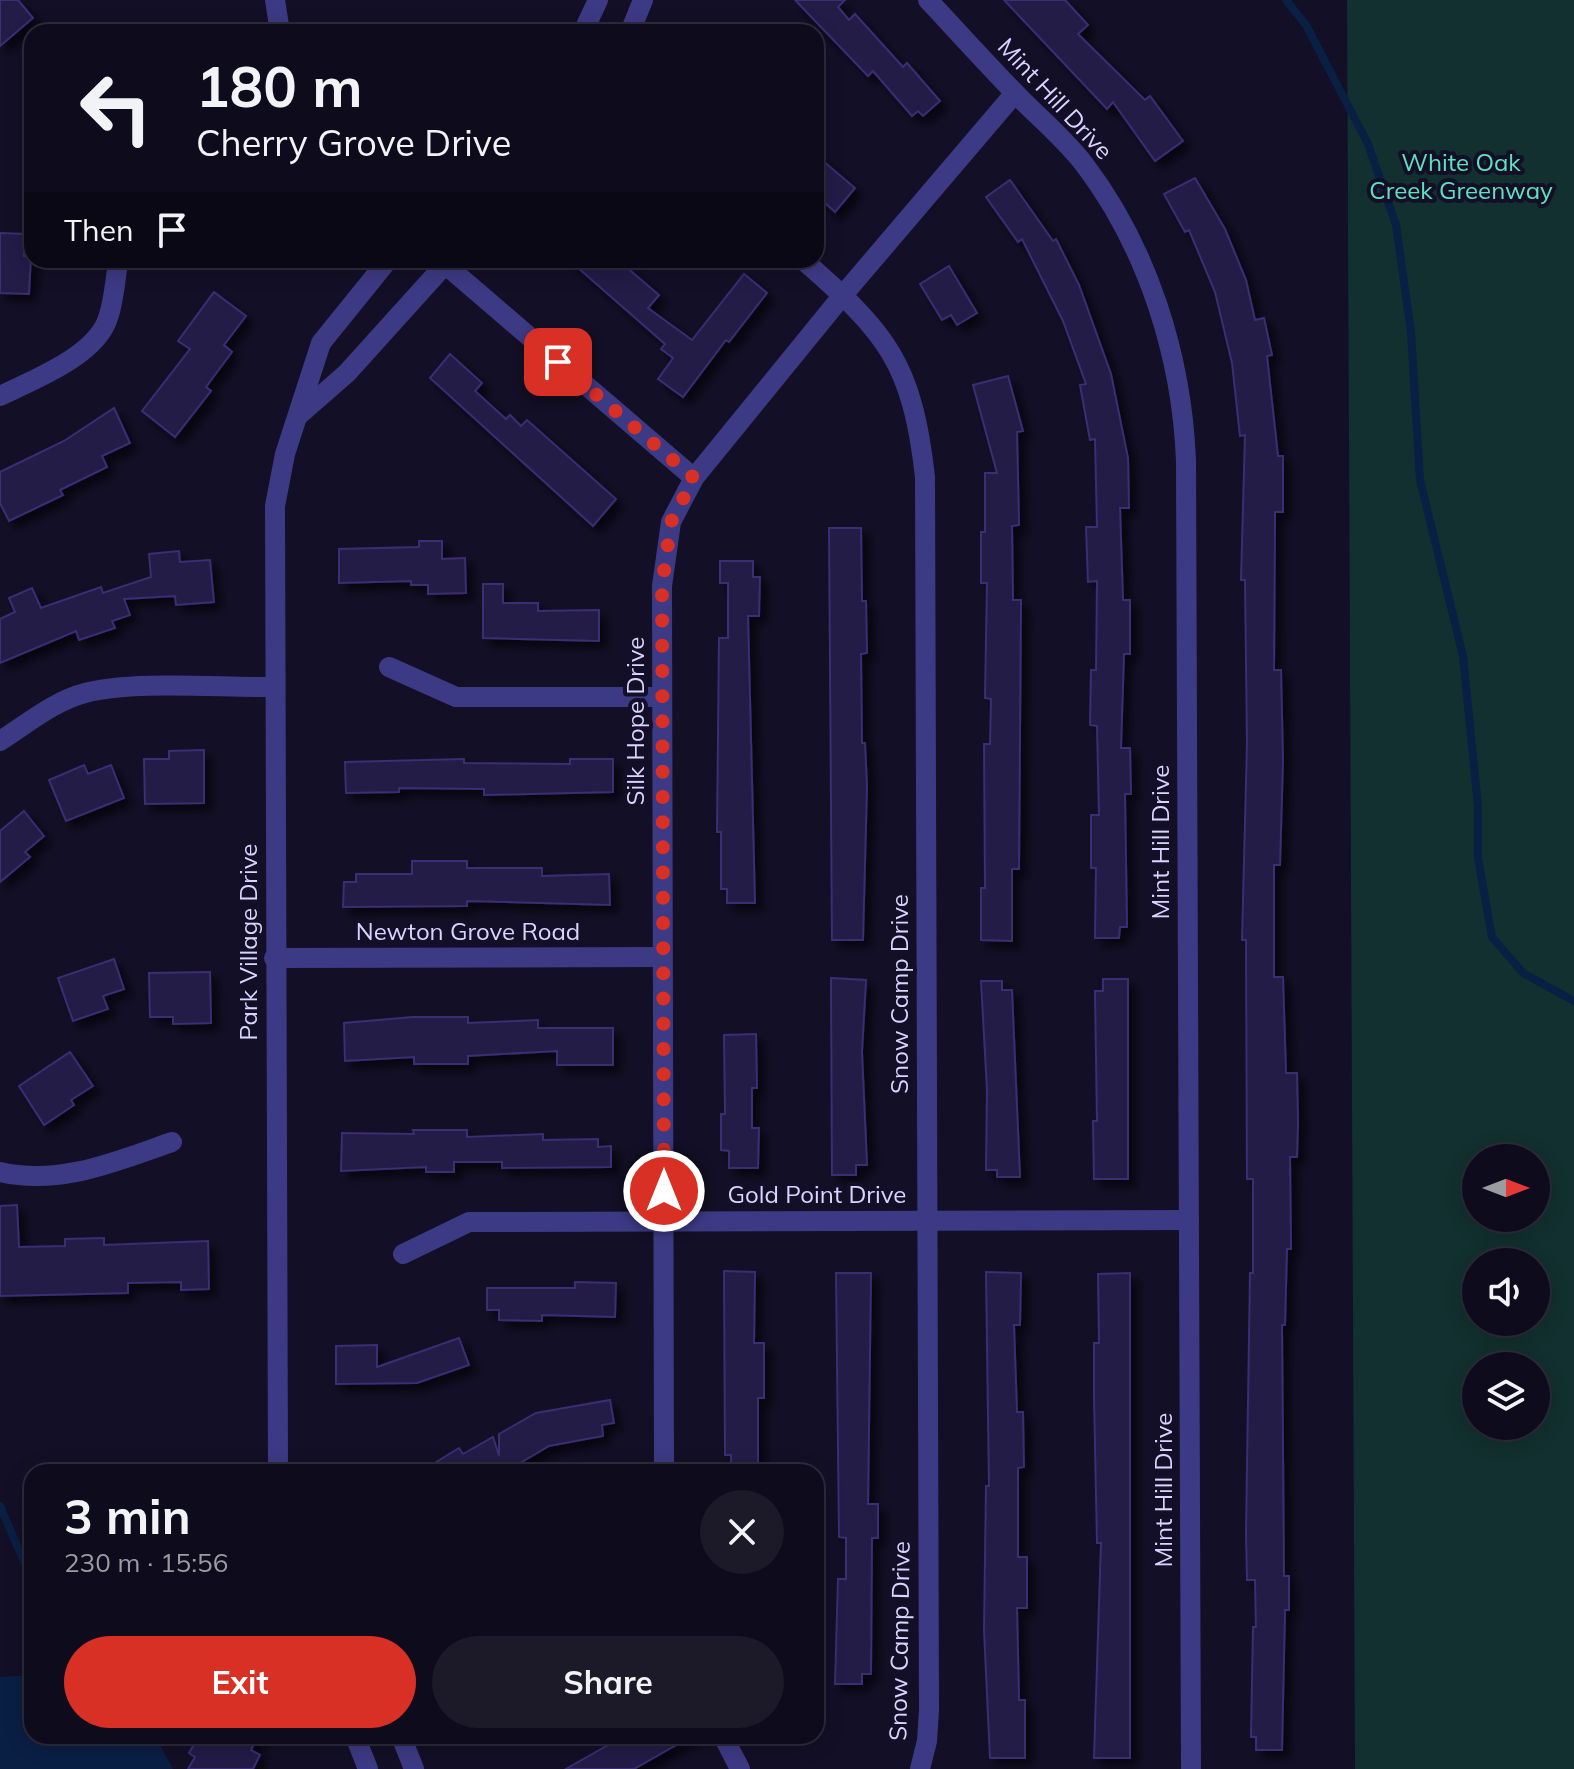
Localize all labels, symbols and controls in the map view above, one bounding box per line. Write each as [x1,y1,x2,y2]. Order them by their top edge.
street label: Mint Hill Drive [992,31,1119,165]
text: 180 m [196,51,363,121]
icon: left [64,56,168,160]
text: Cherry Grove Drive [196,120,511,165]
park label: White Oak Creek Greenway [1369,147,1553,205]
icon: arrive [150,208,194,252]
text: Then [64,211,134,249]
pin [524,328,592,396]
icon: arrive [536,340,580,384]
street label: Silk Hope Drive [620,637,650,805]
street label: Mint Hill Drive [1145,765,1175,919]
street label: Park Village Drive [233,844,263,1040]
street label: Snow Camp Drive [884,894,914,1094]
street label: Newton Grove Road [356,916,580,946]
north arrow [1462,1144,1550,1232]
map controls [1462,1144,1550,1440]
position arrow [622,1149,706,1233]
street label: Gold Point Drive [728,1179,906,1209]
button: sound [1462,1248,1550,1336]
button: layers [1462,1352,1550,1440]
street label: Mint Hill Drive [1148,1413,1178,1567]
text: 3 min [64,1486,191,1546]
button: close [700,1490,784,1574]
street label: Snow Camp Drive [882,1541,916,1741]
text: 230 m · 15:56 [64,1546,228,1579]
button: Exit [64,1636,416,1728]
button: Share [432,1636,784,1728]

